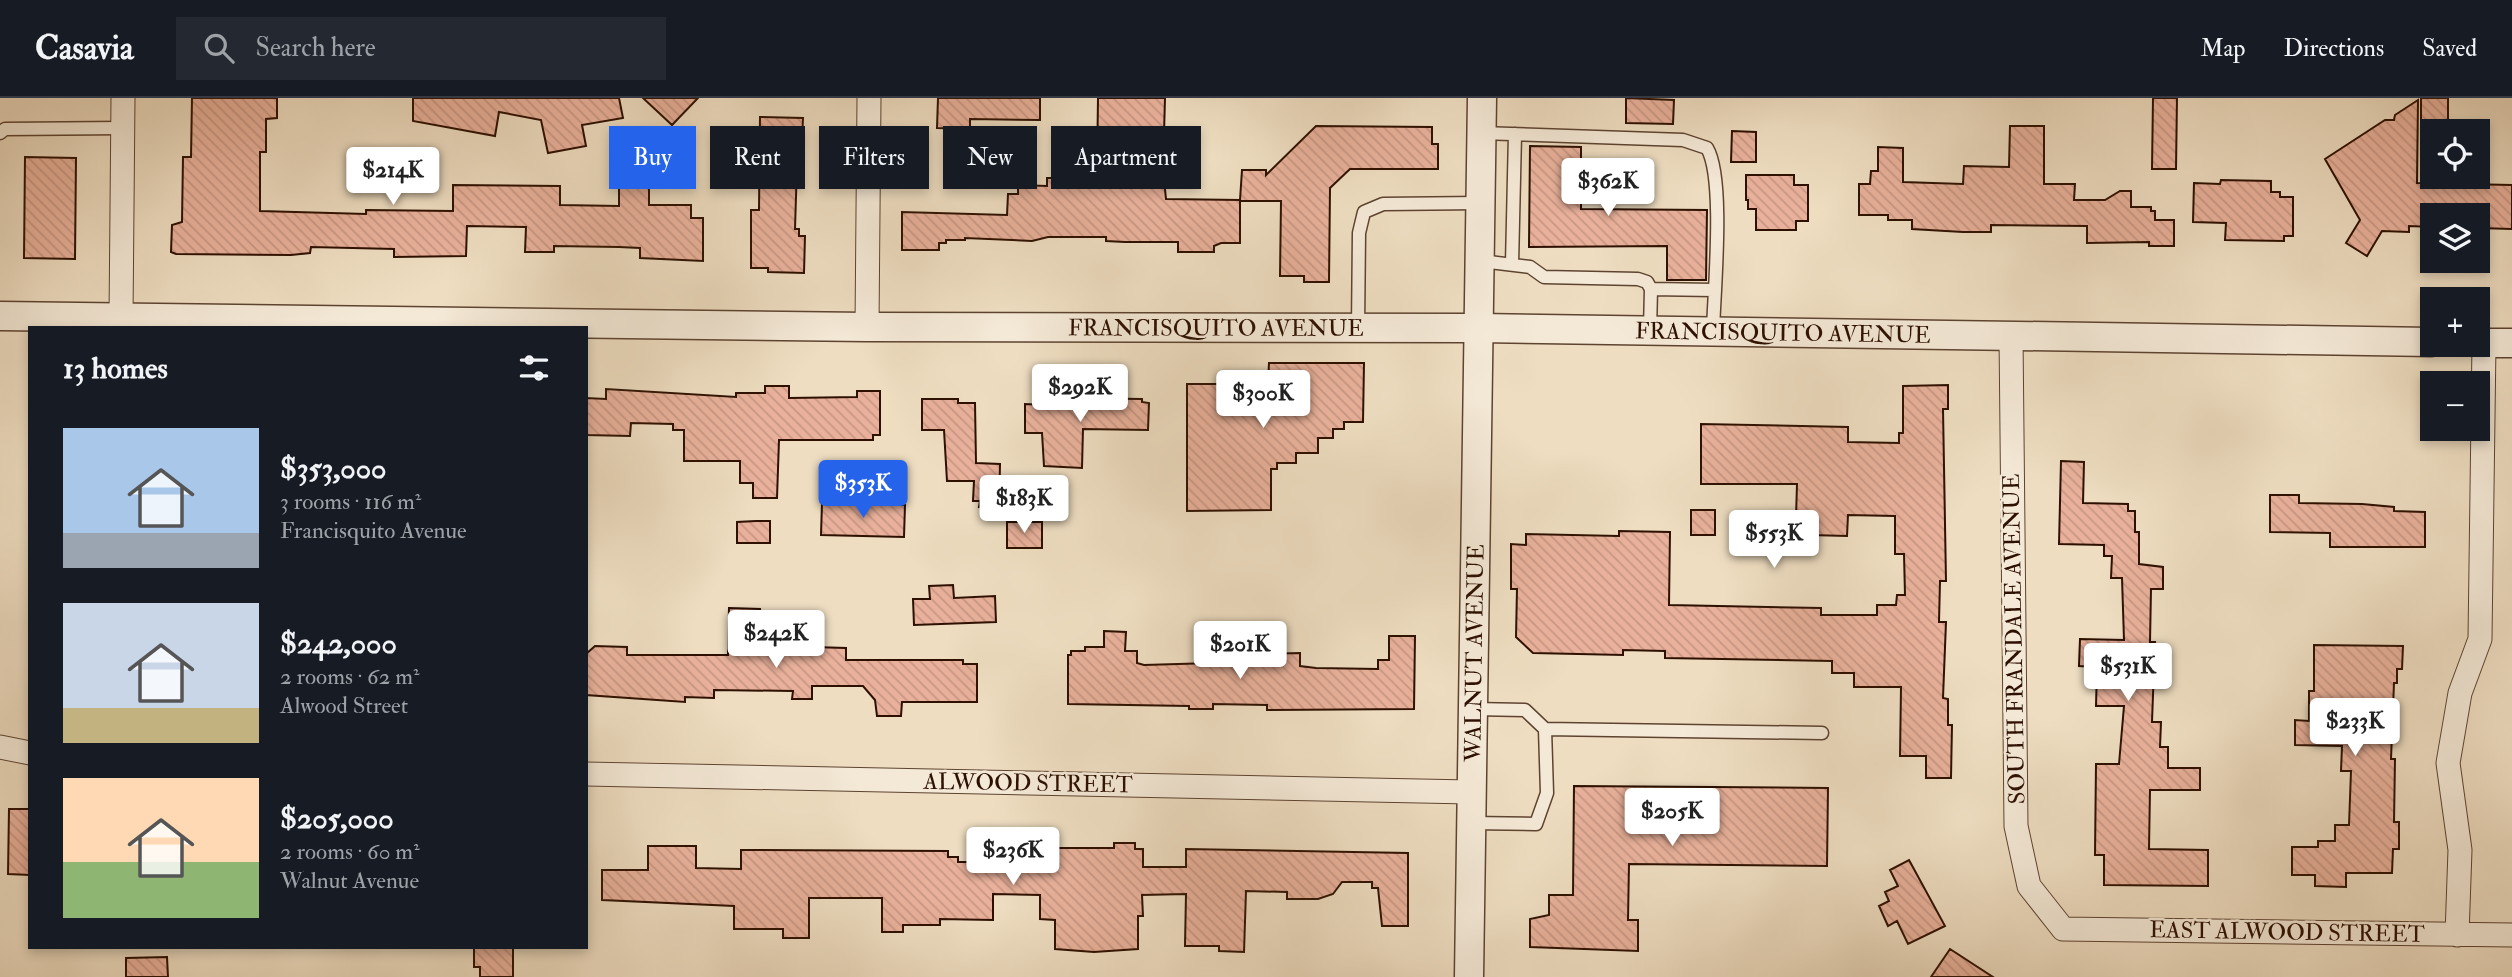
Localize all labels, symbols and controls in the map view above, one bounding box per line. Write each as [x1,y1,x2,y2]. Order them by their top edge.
search box [176,17,666,80]
text: Casavia [35,28,134,69]
icon: search [200,29,238,67]
text: Search here [256,32,376,64]
text: Map [2200,33,2245,64]
text: Directions [2283,33,2384,64]
text: Saved [2422,33,2477,64]
map controls [2420,119,2490,441]
button: locate [2420,119,2490,189]
chip: Buy [609,126,696,189]
chip: Rent [710,126,805,189]
chip: Filters [819,126,929,189]
chip: New [943,126,1037,189]
chip: Apartment [1051,126,1201,189]
pin: $214K [344,148,442,207]
text: $214K [362,155,424,184]
pin: $362K [1559,158,1657,218]
text: $362K [1577,166,1639,195]
button: layers [2420,203,2490,273]
button: + [2420,287,2490,357]
street label: FRANCISQUITO AVENUE [1068,313,1364,342]
street label: FRANCISQUITO AVENUE [1635,316,1931,349]
icon: filters [515,349,553,387]
text: 13 homes [63,350,168,387]
pin: $292K [1031,364,1129,424]
pin: $300K [1214,370,1312,430]
button: − [2420,371,2490,441]
text: $292K [1048,372,1112,401]
text: $300K [1232,378,1294,407]
text: $353,000 [280,450,386,487]
icon: home [119,456,203,540]
pin: $353K [814,460,912,520]
text: $353K [835,468,891,497]
street label: SOUTH FRANDALE AVENUE [1997,473,2031,805]
pin: $183K [975,476,1073,535]
text: $183K [996,483,1052,512]
text: 3 rooms · 116 m² [280,487,421,516]
pin: $553K [1725,510,1823,570]
text: Francisquito Avenue [280,516,467,545]
text: $553K [1745,518,1803,547]
street label: WALNUT AVENUE [1458,544,1490,763]
pin: $242K [727,610,825,670]
text: $242K [744,618,808,647]
pin: $201K [1191,622,1289,681]
text: $242,000 [280,625,397,662]
text: $201K [1210,629,1270,658]
icon: home [119,631,203,715]
pin: $531K [2079,644,2177,703]
text: $531K [2100,651,2156,680]
text: 2 rooms · 62 m² [280,662,419,691]
text: Alwood Street [280,691,408,720]
pin: $233K [2306,698,2404,758]
text: $233K [2326,706,2384,735]
street label: ALWOOD STREET [922,767,1133,799]
pin: $205K [1623,788,1721,848]
text: $205K [1641,796,1703,825]
text: $205,000 [280,800,394,837]
icon: home [119,806,203,890]
pin: $236K [964,828,1062,887]
text: $236K [982,835,1044,864]
text: 2 rooms · 60 m² [280,837,420,866]
text: Walnut Avenue [280,866,419,895]
street label: EAST ALWOOD STREET [2149,915,2425,949]

